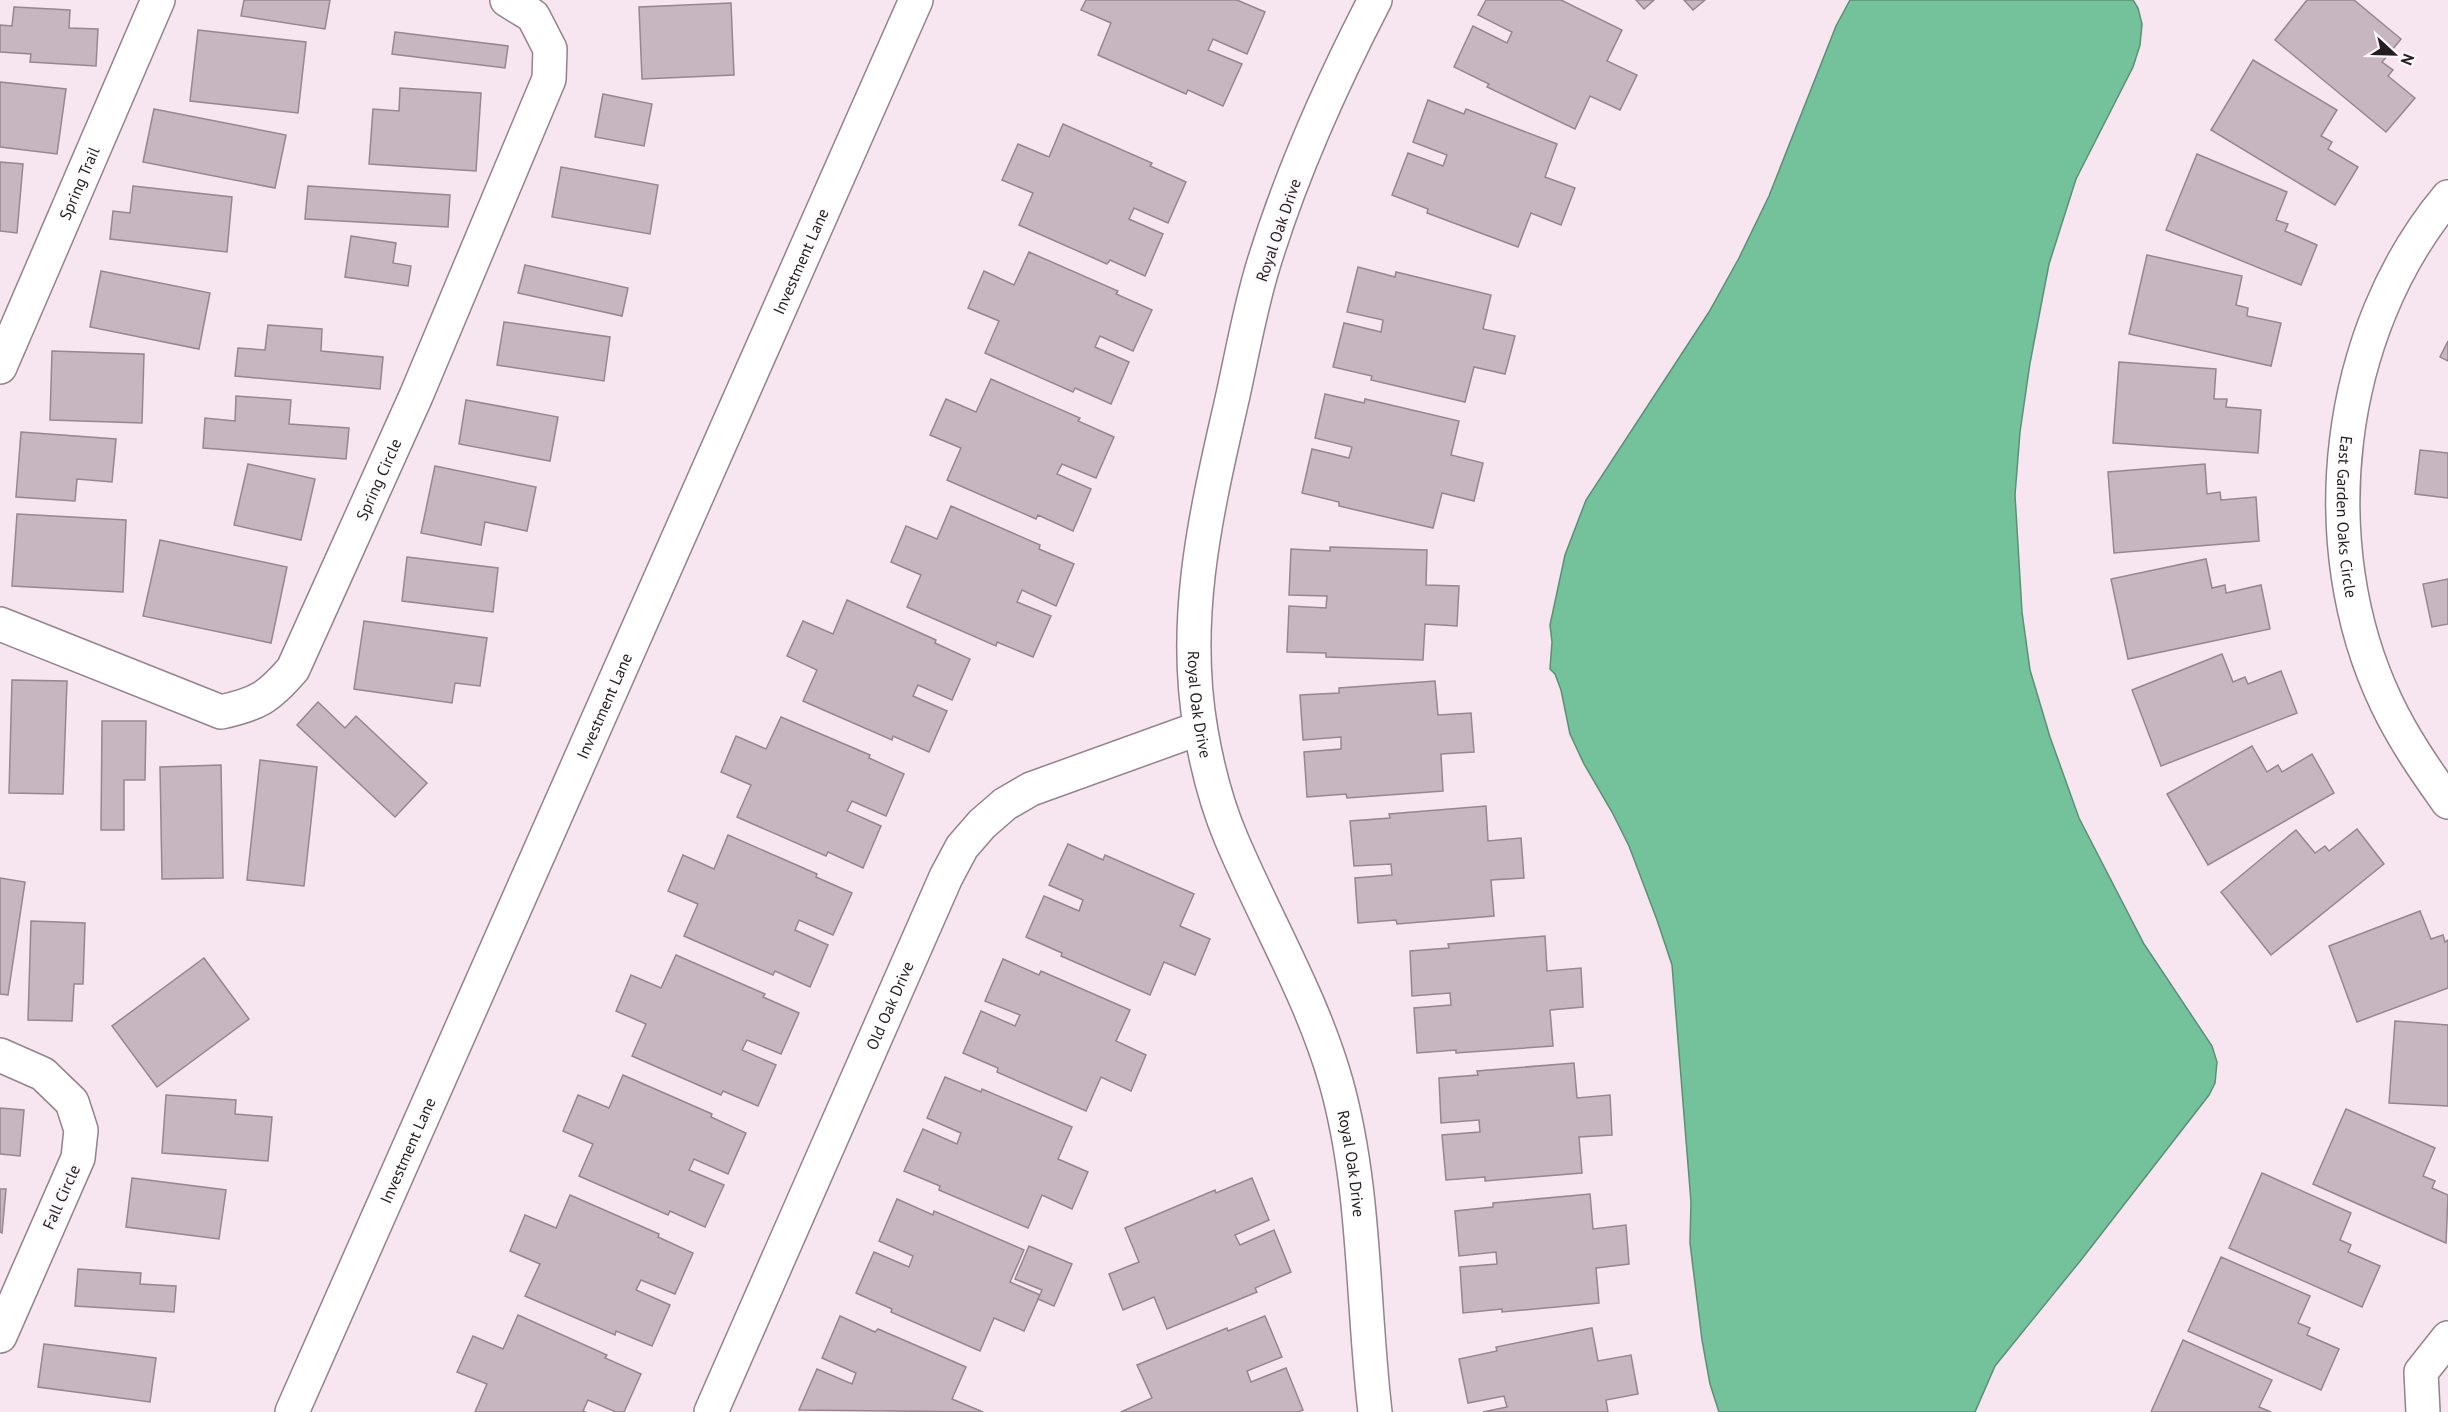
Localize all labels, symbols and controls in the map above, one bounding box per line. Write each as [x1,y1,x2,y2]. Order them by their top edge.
north arrow [2364,24,2424,84]
text: N [2397,51,2419,68]
street label: Spring Trail [55,143,104,223]
street label: Royal Oak Drive [1251,176,1305,284]
street label: Investment Lane [768,205,833,317]
street label: Spring Circle [351,435,406,523]
street label: East Garden Oaks Circle [2333,435,2362,600]
street label: Investment Lane [572,650,636,762]
street label: Royal Oak Drive [1184,651,1216,760]
street label: Old Oak Drive [861,958,918,1053]
street label: Investment Lane [375,1094,440,1206]
street label: Royal Oak Drive [1333,1108,1369,1218]
street label: Fall Circle [38,1162,84,1232]

